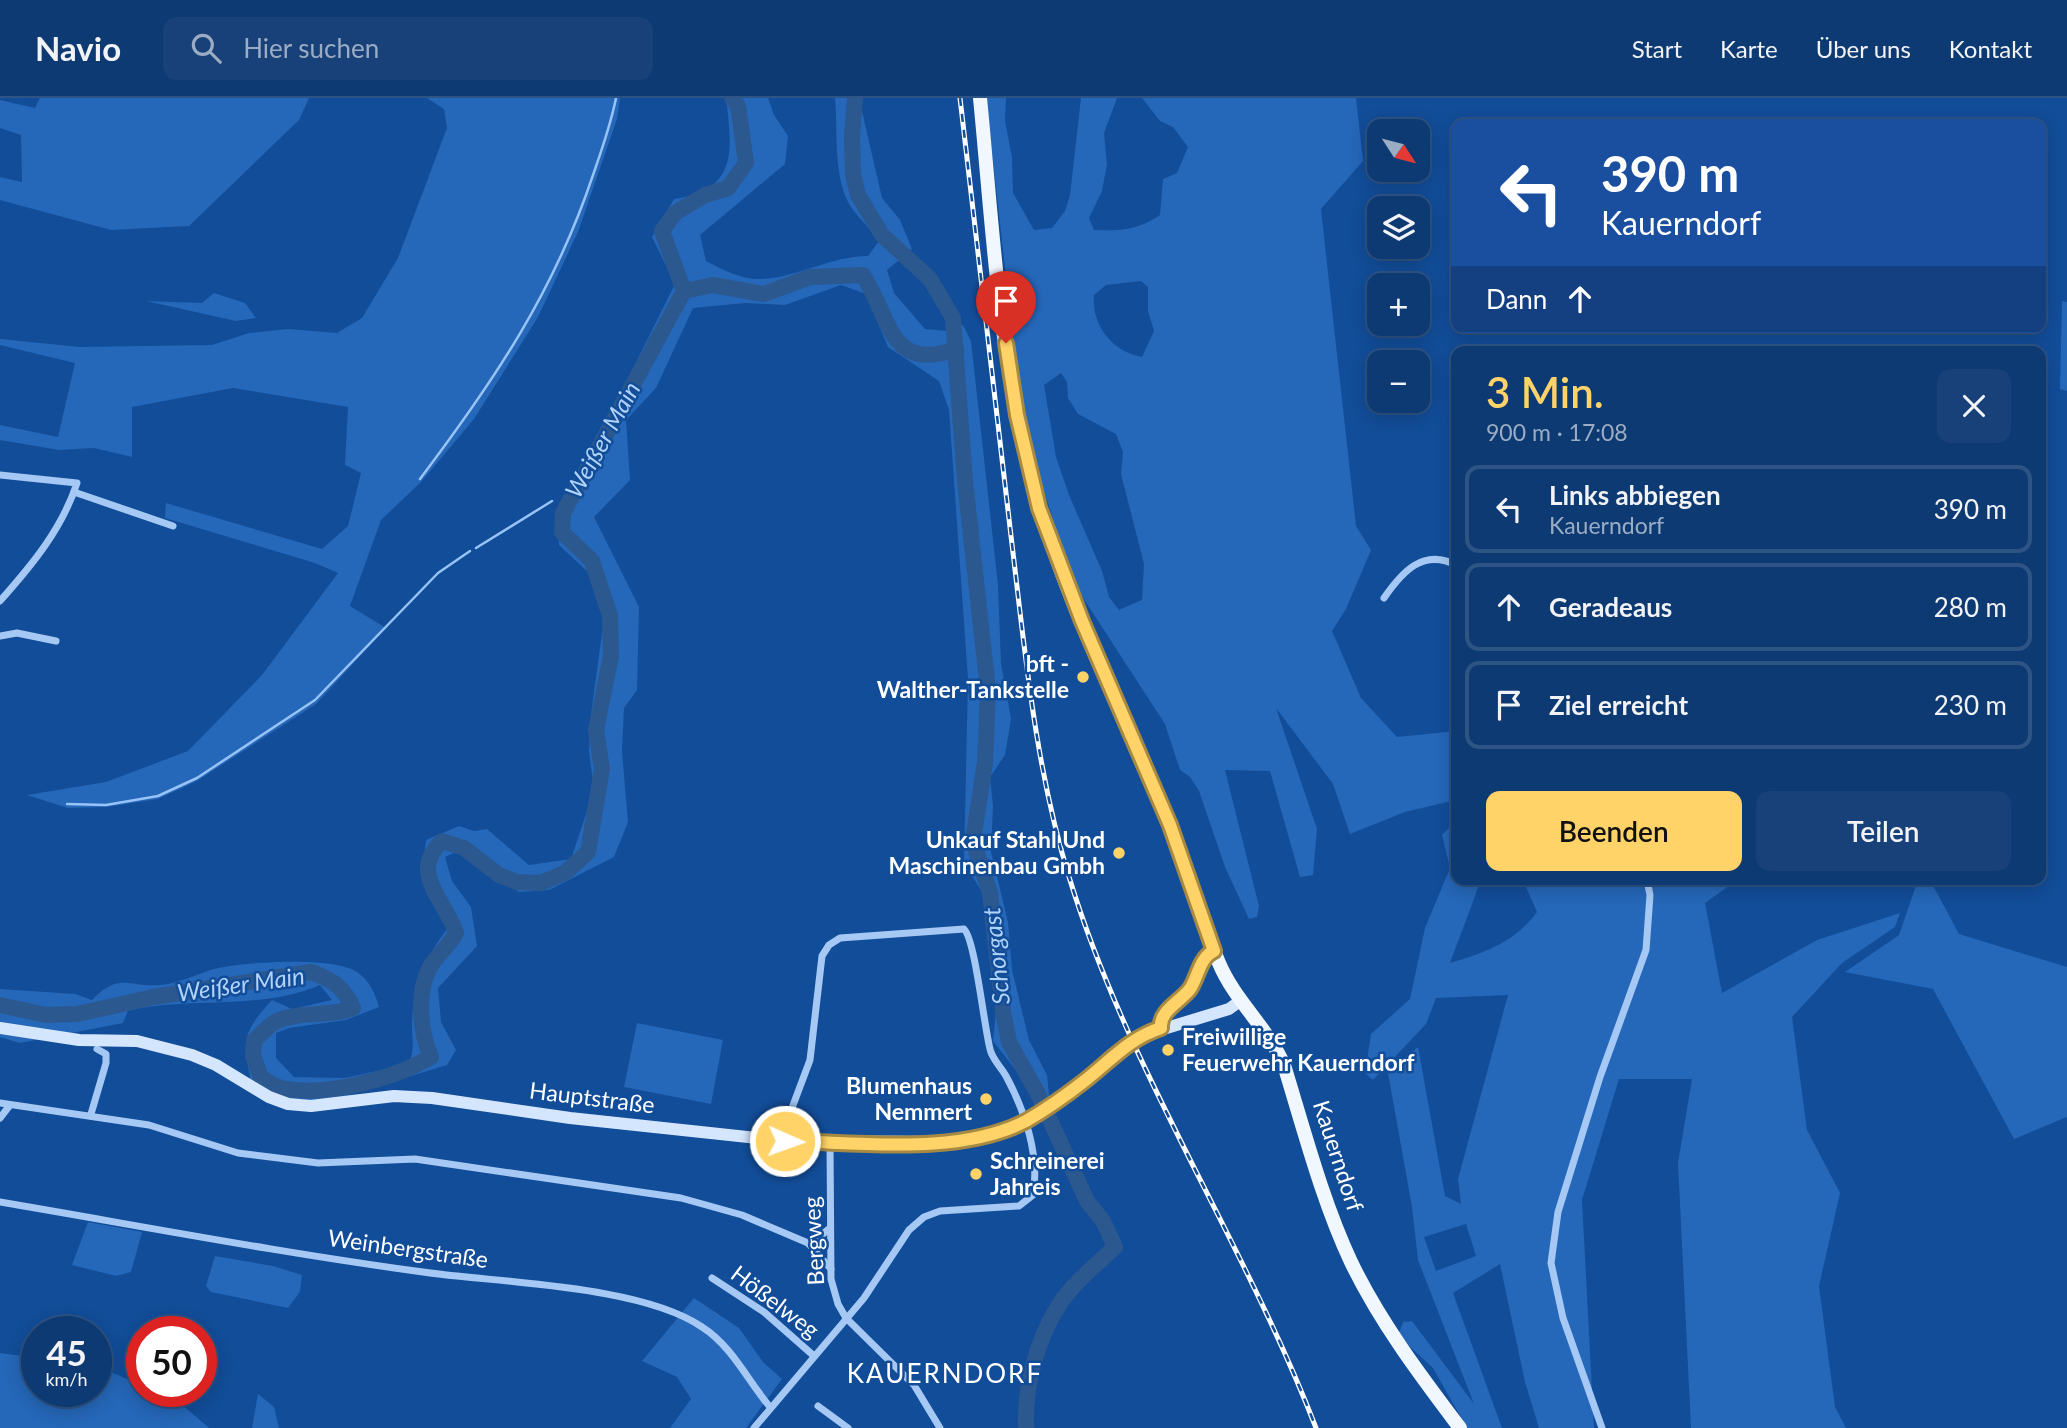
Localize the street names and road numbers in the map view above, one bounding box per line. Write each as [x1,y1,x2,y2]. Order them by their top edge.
street label: Hauptstraße [528,1075,656,1119]
street label: Kauerndorf [1308,1097,1370,1215]
street label: Bergweg [797,1196,829,1286]
street label: Weinbergstraße [326,1223,490,1273]
street label: Hößelweg [726,1259,825,1343]

